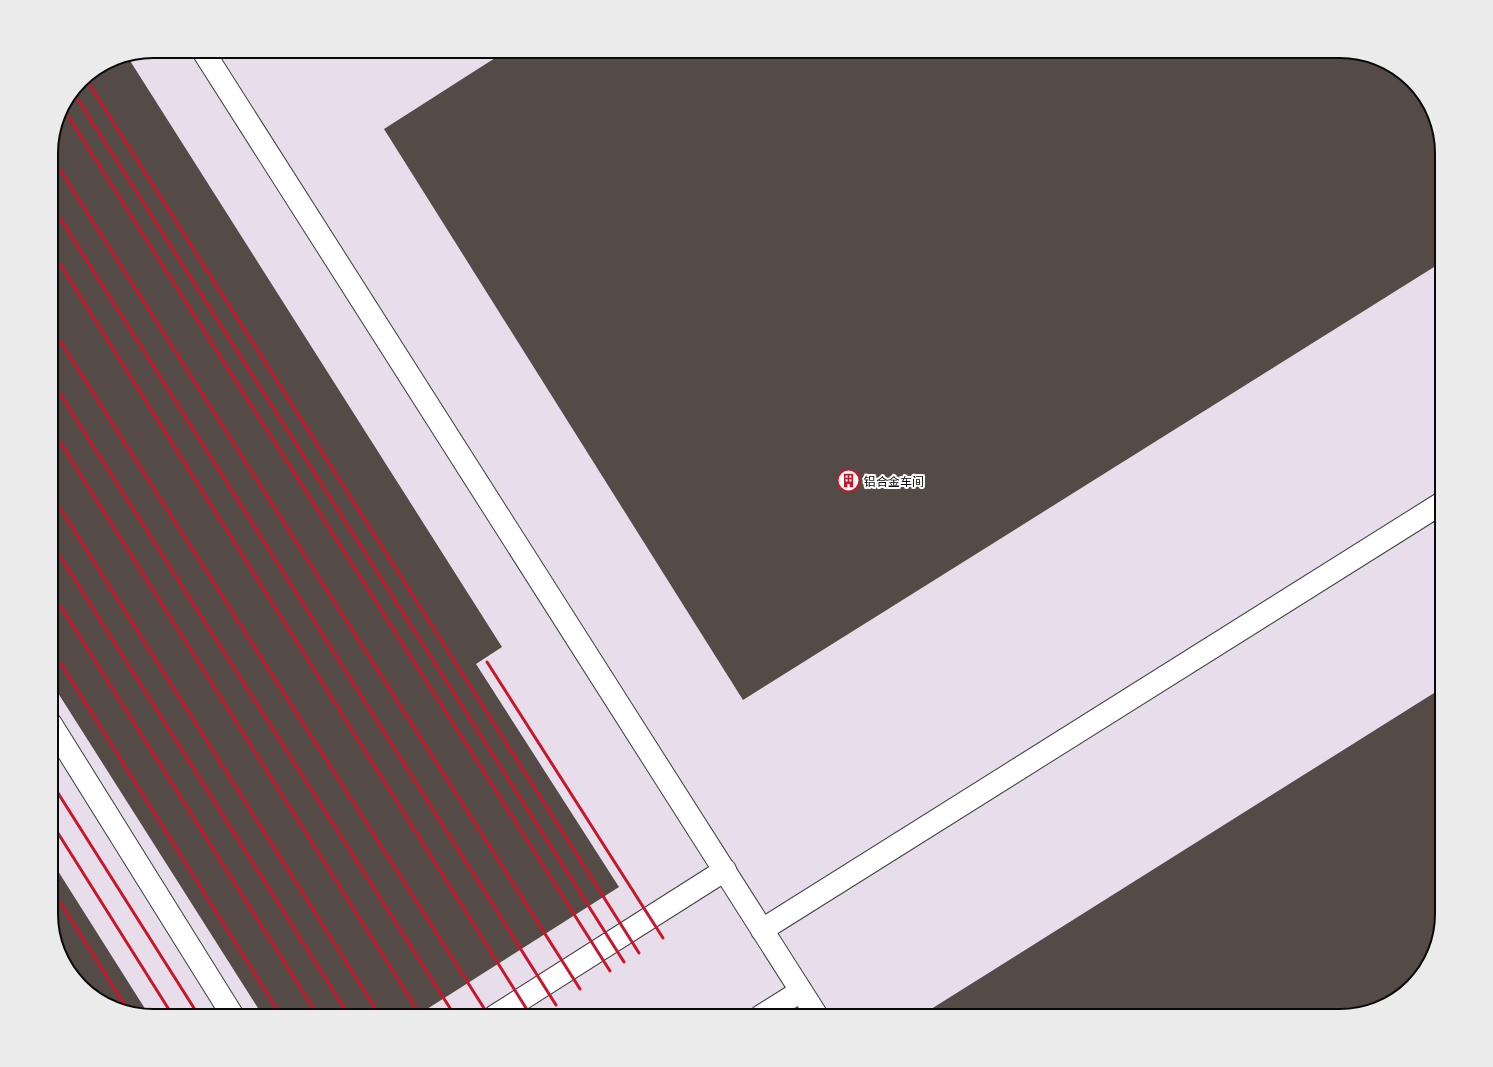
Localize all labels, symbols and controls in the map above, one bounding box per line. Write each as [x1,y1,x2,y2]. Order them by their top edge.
building icon: 铝合金车间 [836,468,862,494]
place label: 铝合金车间 [864,474,924,489]

